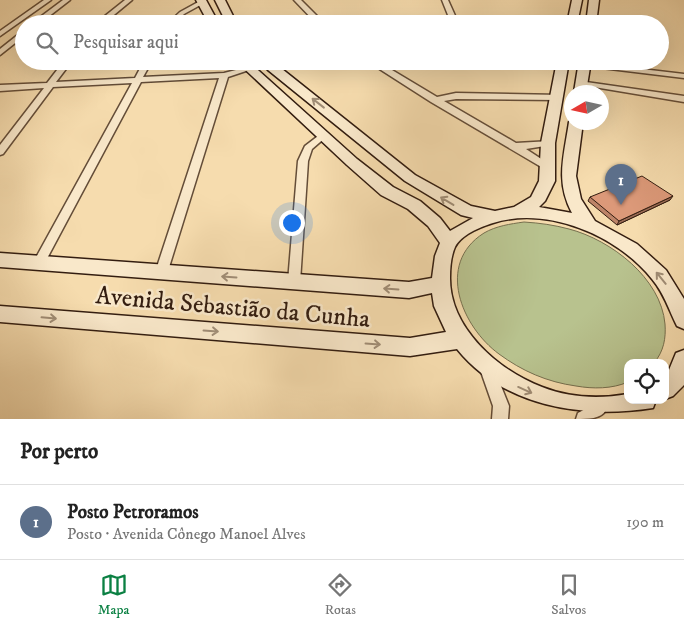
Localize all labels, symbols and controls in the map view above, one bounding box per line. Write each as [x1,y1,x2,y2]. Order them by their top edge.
search box [15,15,669,70]
icon: search [33,29,61,57]
text: Pesquisar aqui [73,31,179,54]
north arrow [564,85,609,130]
one-way arrow [311,98,324,109]
pin: 1 [605,164,637,205]
one-way arrow [441,195,455,205]
your location [279,210,305,236]
one-way arrow [655,271,666,284]
one-way arrow [221,273,237,282]
street label: Avenida Sebastião da Cunha [94,280,372,335]
one-way arrow [383,284,399,294]
one-way arrow [40,313,56,323]
one-way arrow [202,327,218,336]
one-way arrow [364,339,380,349]
map controls [624,359,669,404]
button: locate [624,359,669,404]
one-way arrow [517,385,532,395]
text: Por perto [20,439,98,465]
text: Posto Petroramos [67,501,199,524]
text: 1 [33,512,39,532]
text: 190 m [626,512,664,532]
text: Posto · Avenida Cônego Manoel Alves [67,524,305,544]
tab: Mapa [98,571,129,619]
tab: Rotas [325,571,356,619]
tab: Salvos [551,571,586,619]

